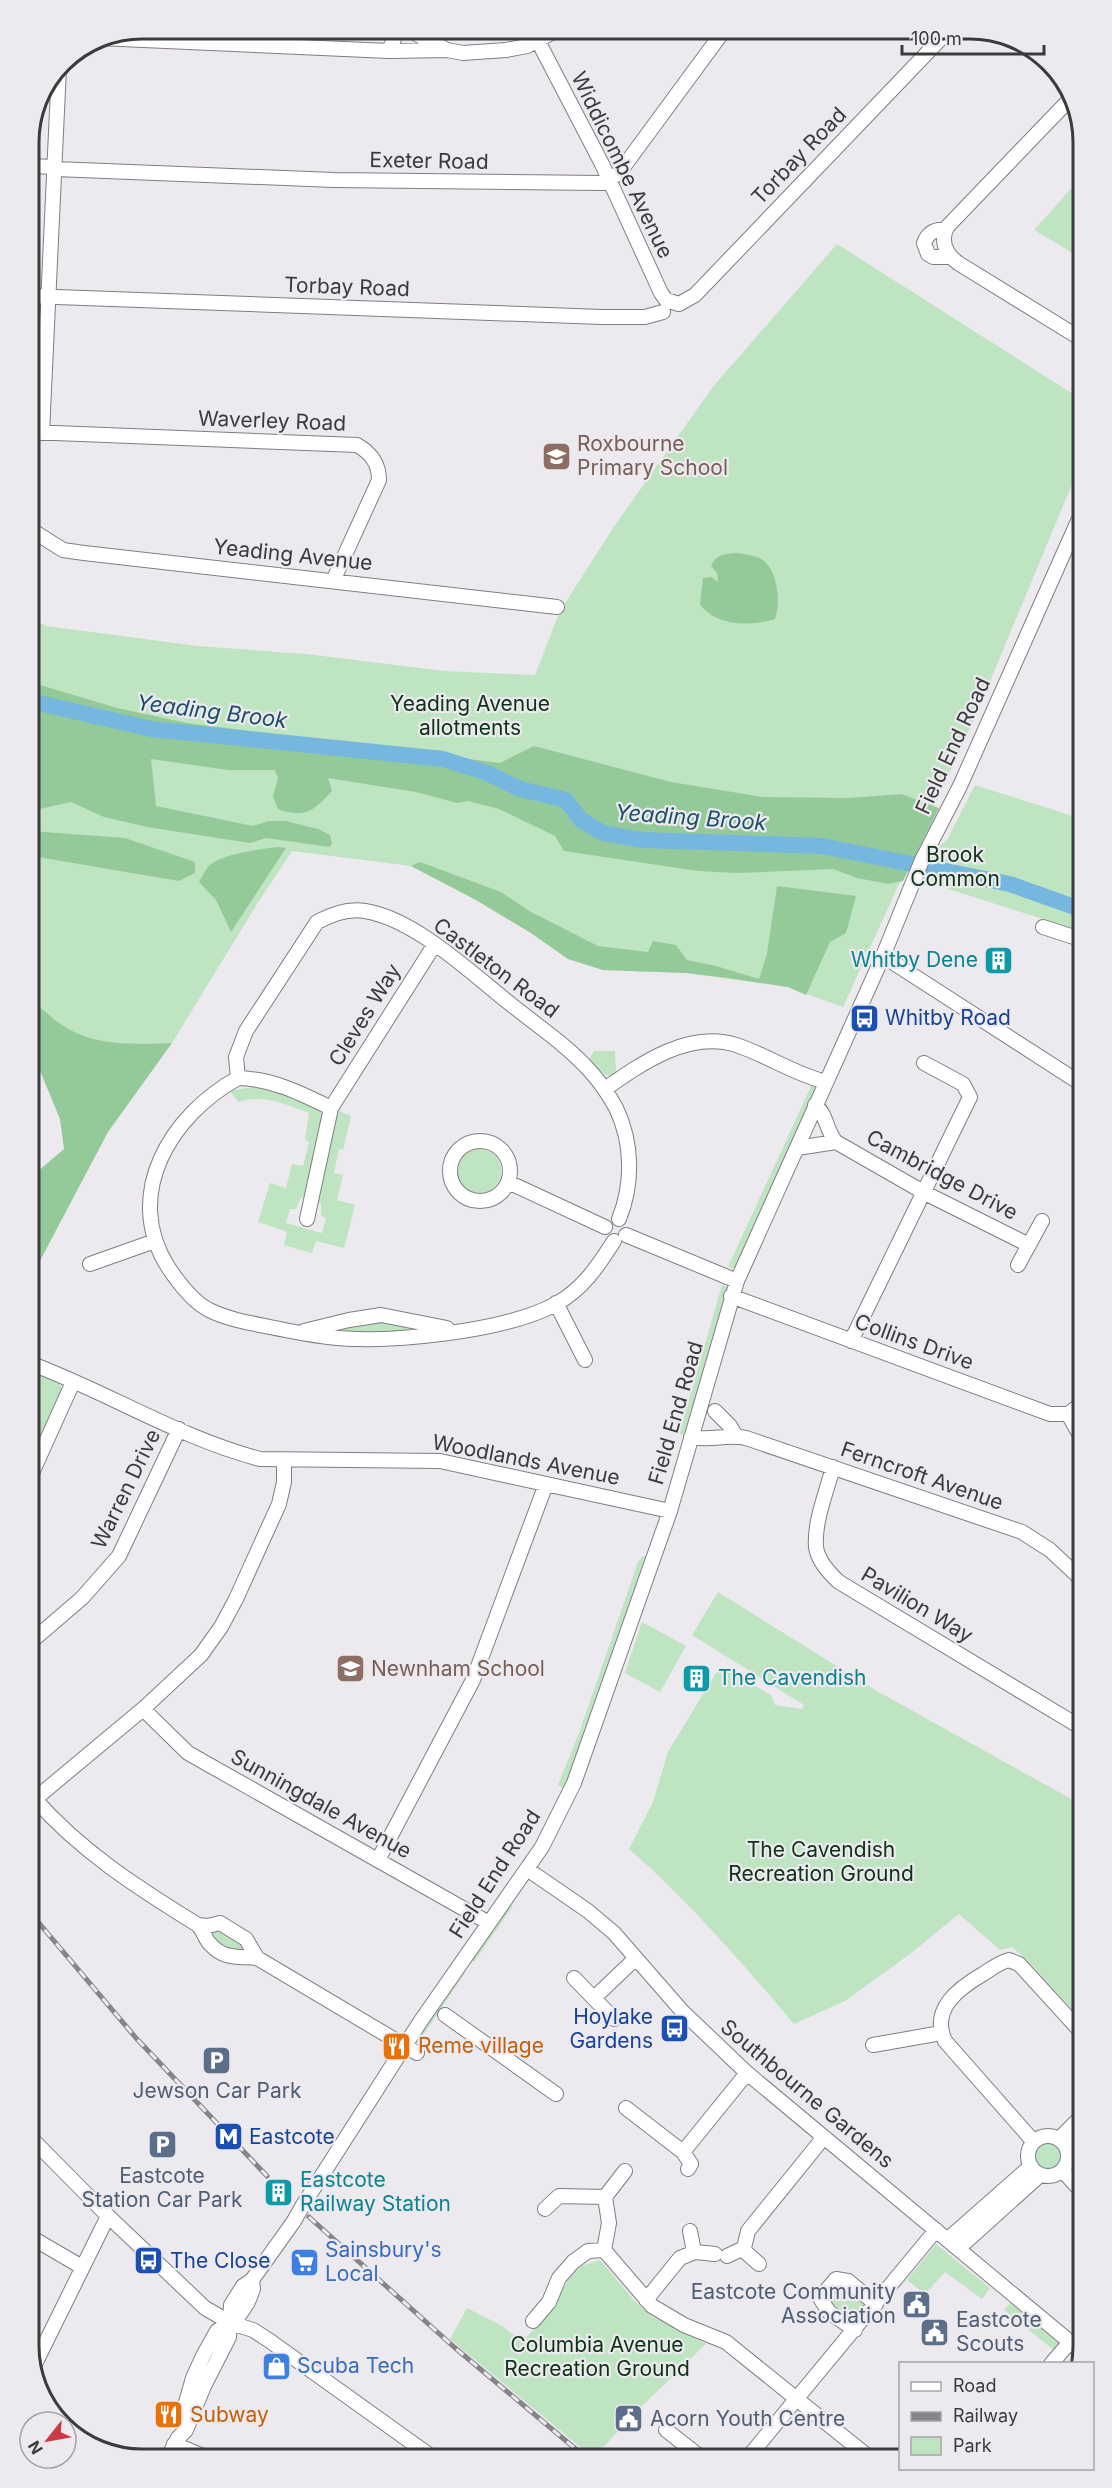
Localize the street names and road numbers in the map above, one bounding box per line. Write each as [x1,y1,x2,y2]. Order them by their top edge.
street label: Widdicombe Avenue [566,67,678,262]
street label: Torbay Road [746,102,851,210]
street label: Exeter Road [369,147,489,174]
street label: Torbay Road [284,272,410,301]
street label: Waverley Road [197,405,347,436]
street label: Yeading Avenue [212,534,374,575]
street label: Field End Road [910,673,995,818]
street label: Castleton Road [429,912,564,1023]
street label: Cleves Way [323,959,406,1070]
street label: Cambridge Drive [862,1124,1022,1225]
street label: Collins Drive [851,1308,977,1375]
street label: Field End Road [643,1338,708,1487]
street label: Warren Drive [86,1425,165,1553]
street label: Woodlands Avenue [430,1429,622,1490]
street label: Ferncroft Avenue [838,1436,1007,1515]
street label: Pavilion Way [857,1561,978,1648]
street label: Sunningdale Avenue [227,1743,416,1864]
street label: Field End Road [444,1805,545,1943]
street label: Southbourne Gardens [716,2014,899,2173]

